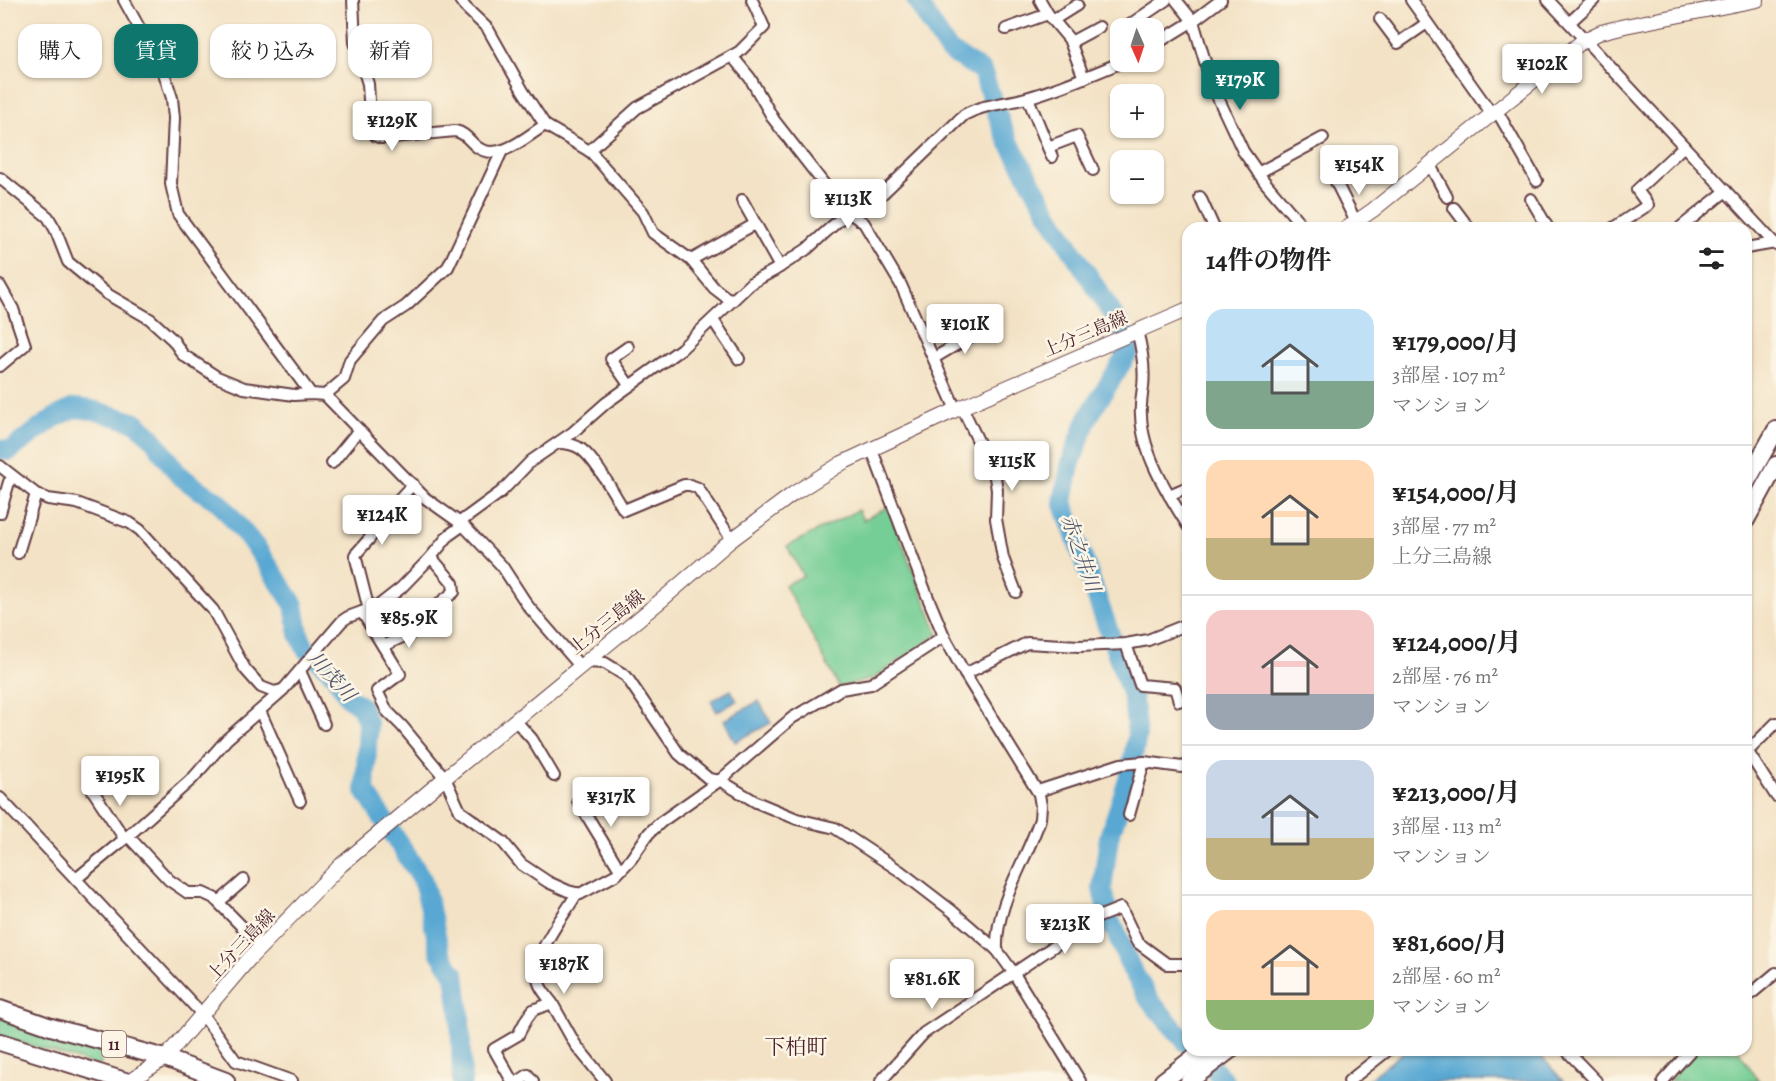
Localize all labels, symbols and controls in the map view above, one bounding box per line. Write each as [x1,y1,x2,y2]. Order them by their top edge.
north arrow [1110,18,1164,72]
map controls [1110,18,1164,204]
chip: 購入 [18,24,102,78]
chip: 賃貸 [114,24,198,78]
chip: 絞り込み [210,24,336,78]
chip: 新着 [348,24,432,78]
pin: ¥102K [1500,44,1584,95]
text: ¥102K [1516,50,1568,77]
pin: ¥179K [1198,60,1282,111]
text: ¥179K [1215,66,1265,93]
button: + [1110,84,1164,138]
pin: ¥129K [350,101,434,152]
text: ¥129K [367,107,417,134]
pin: ¥154K [1317,145,1401,196]
button: − [1110,150,1164,204]
text: ¥154K [1334,151,1384,178]
pin: ¥113K [806,179,890,230]
text: ¥113K [824,185,872,212]
icon: filters [1695,242,1728,275]
text: 14件の物件 [1206,243,1332,278]
pin: ¥101K [923,304,1007,355]
street label: 上分三島線 [1039,305,1131,363]
text: ¥101K [941,310,990,337]
text: ¥179,000/月 [1392,324,1520,359]
icon: home [1254,333,1326,405]
text: 3部屋 · 107 m² [1392,362,1505,389]
text: マンション [1392,392,1491,419]
pin: ¥115K [970,441,1054,492]
text: ¥115K [988,447,1036,474]
text: ¥154,000/月 [1392,475,1520,510]
icon: home [1254,484,1326,556]
pin: ¥124K [340,495,424,546]
text: ¥124K [357,501,407,528]
water label: 赤之井川 [1055,511,1107,597]
text: 3部屋 · 77 m² [1392,513,1496,540]
text: 上分三島線 [1392,543,1492,570]
street label: 上分三島線 [564,584,650,660]
pin: ¥85.9K [360,598,458,649]
text: ¥85.9K [380,604,438,631]
text: ¥124,000/月 [1392,625,1522,660]
icon: home [1254,634,1326,706]
water label: 川茂川 [302,645,363,709]
text: 2部屋 · 76 m² [1392,663,1498,690]
text: マンション [1392,693,1491,720]
pin: ¥195K [78,756,162,807]
text: ¥195K [95,762,145,789]
text: ¥213,000/月 [1392,775,1521,810]
pin: ¥317K [569,777,653,828]
text: ¥317K [587,783,635,810]
icon: home [1254,784,1326,856]
text: 3部屋 · 113 m² [1392,813,1501,840]
text: マンション [1392,843,1491,870]
street label: 上分三島線 [202,904,280,986]
pin: ¥213K [1023,904,1107,955]
text: ¥213K [1040,910,1090,937]
text: ¥81,600/月 [1392,925,1509,960]
icon: home [1254,934,1326,1006]
pin: ¥187K [522,944,606,995]
text: ¥187K [539,950,589,977]
pin: ¥81.6K [883,959,981,1010]
text: 2部屋 · 60 m² [1392,963,1500,990]
text: ¥81.6K [904,965,960,992]
text: マンション [1392,993,1491,1020]
road number: 11 [102,1031,126,1057]
district label: 下柏町 [765,1033,828,1061]

